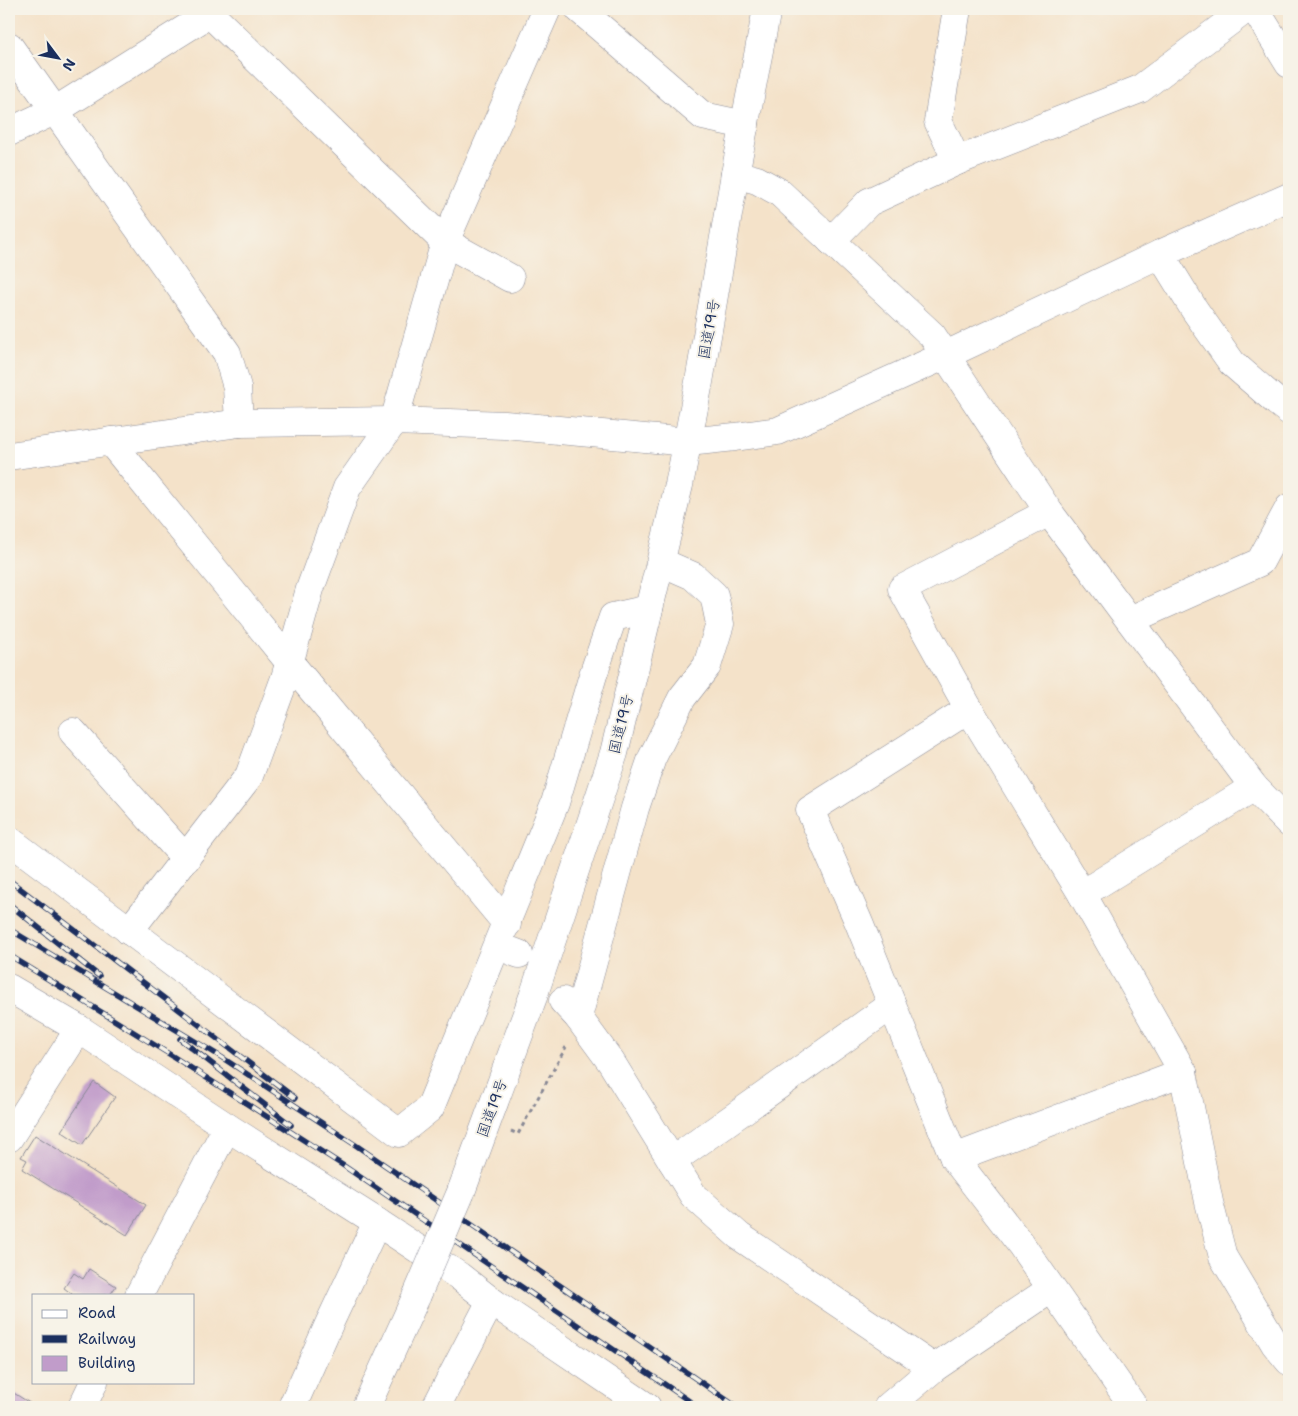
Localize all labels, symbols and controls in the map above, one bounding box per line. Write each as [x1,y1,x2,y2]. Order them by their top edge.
north arrow [32,32,82,82]
text: N [58,55,80,74]
street label: 国道19号 [694,297,724,361]
street label: 国道19号 [604,692,638,756]
street label: 国道19号 [472,1076,512,1140]
legend [32,1294,195,1384]
text: Road [78,1303,116,1323]
text: Railway [78,1329,136,1349]
text: Building [78,1353,135,1373]

